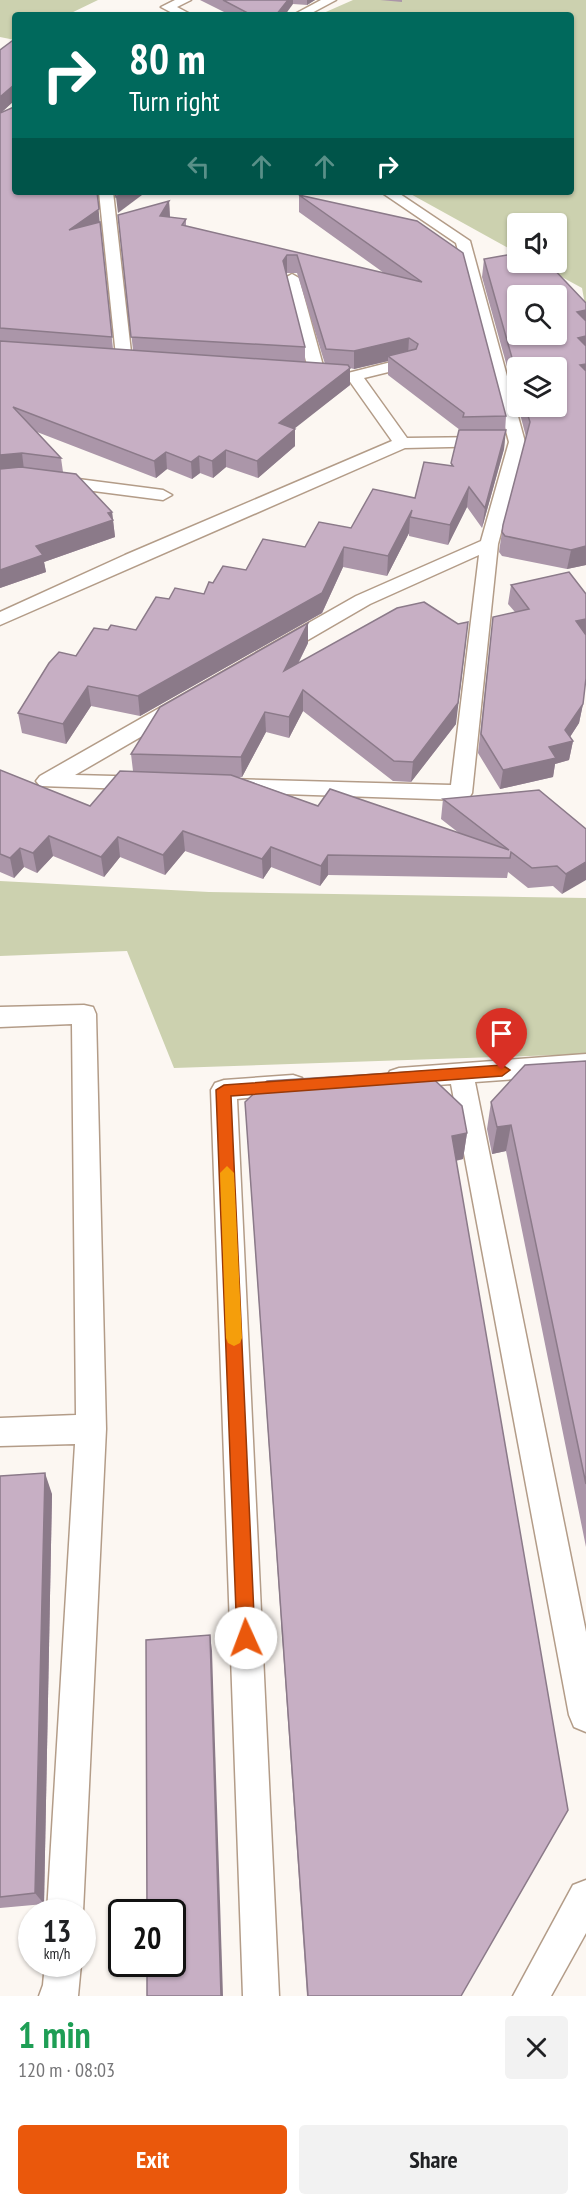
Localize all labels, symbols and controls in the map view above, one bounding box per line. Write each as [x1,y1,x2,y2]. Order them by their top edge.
text: 80 m [129,31,206,86]
icon: right [30,36,108,114]
text: Turn right [129,84,220,118]
icon: left [182,150,215,183]
icon: ahead [245,150,278,183]
icon: ahead [308,150,341,183]
icon: right [371,150,404,183]
map controls [507,213,567,417]
button: sound [507,213,567,273]
button: search [507,285,567,345]
button: layers [507,357,567,417]
pin [476,1008,527,1070]
icon: arrive [485,1017,518,1050]
position arrow [214,1606,278,1670]
speed limit sign: 20 [108,1899,186,1977]
text: 13 [43,1911,71,1950]
text: km/h [44,1944,70,1963]
text: 1 min [18,2011,91,2058]
button: close [505,2016,568,2079]
text: 120 m · 08:03 [18,2057,115,2083]
button: Exit [18,2125,287,2194]
button: Share [299,2125,568,2194]

